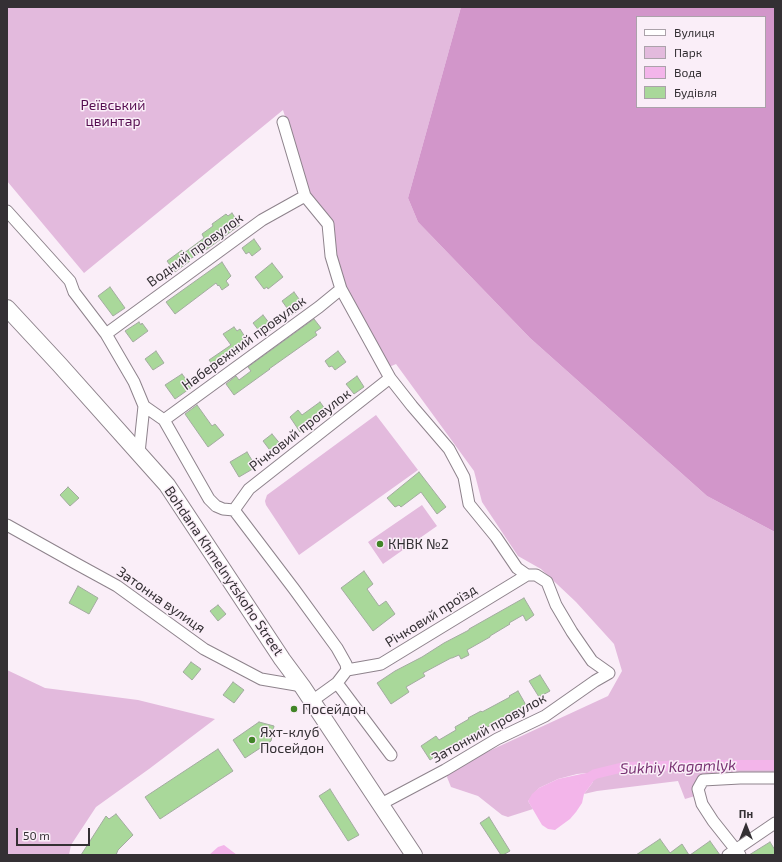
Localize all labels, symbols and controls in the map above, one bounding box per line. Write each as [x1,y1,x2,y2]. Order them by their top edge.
legend [636,16,766,108]
text: Вулиця [674,25,715,39]
text: Парк [674,45,702,59]
text: Вода [674,65,702,79]
text: Будівля [674,85,717,99]
park label: Реївський цвинтар [80,97,146,130]
street label: Водний провулок [144,210,246,290]
street label: Набережний провулок [179,292,309,394]
street label: Річковий провулок [246,385,354,475]
street label: Bohdana Khmelnytskoho Street [161,483,287,659]
place label: КНВК №2 [388,536,449,552]
marker: КНВК №2 [375,539,385,549]
street label: Затонна вулиця [114,563,208,637]
street label: Річковий проїзд [382,581,480,651]
street label: Затонний провулок [429,690,549,766]
place label: Посейдон [302,701,366,717]
marker: Посейдон [289,704,299,714]
place label: Яхт-клуб Посейдон [260,724,324,756]
marker: Яхт-клуб Посейдон [247,735,257,745]
water label: Sukhiy Kagamlyk [620,756,736,778]
north arrow [726,806,766,846]
text: Пн [739,807,753,820]
scale bar [18,820,92,846]
text: 50 m [23,828,50,842]

